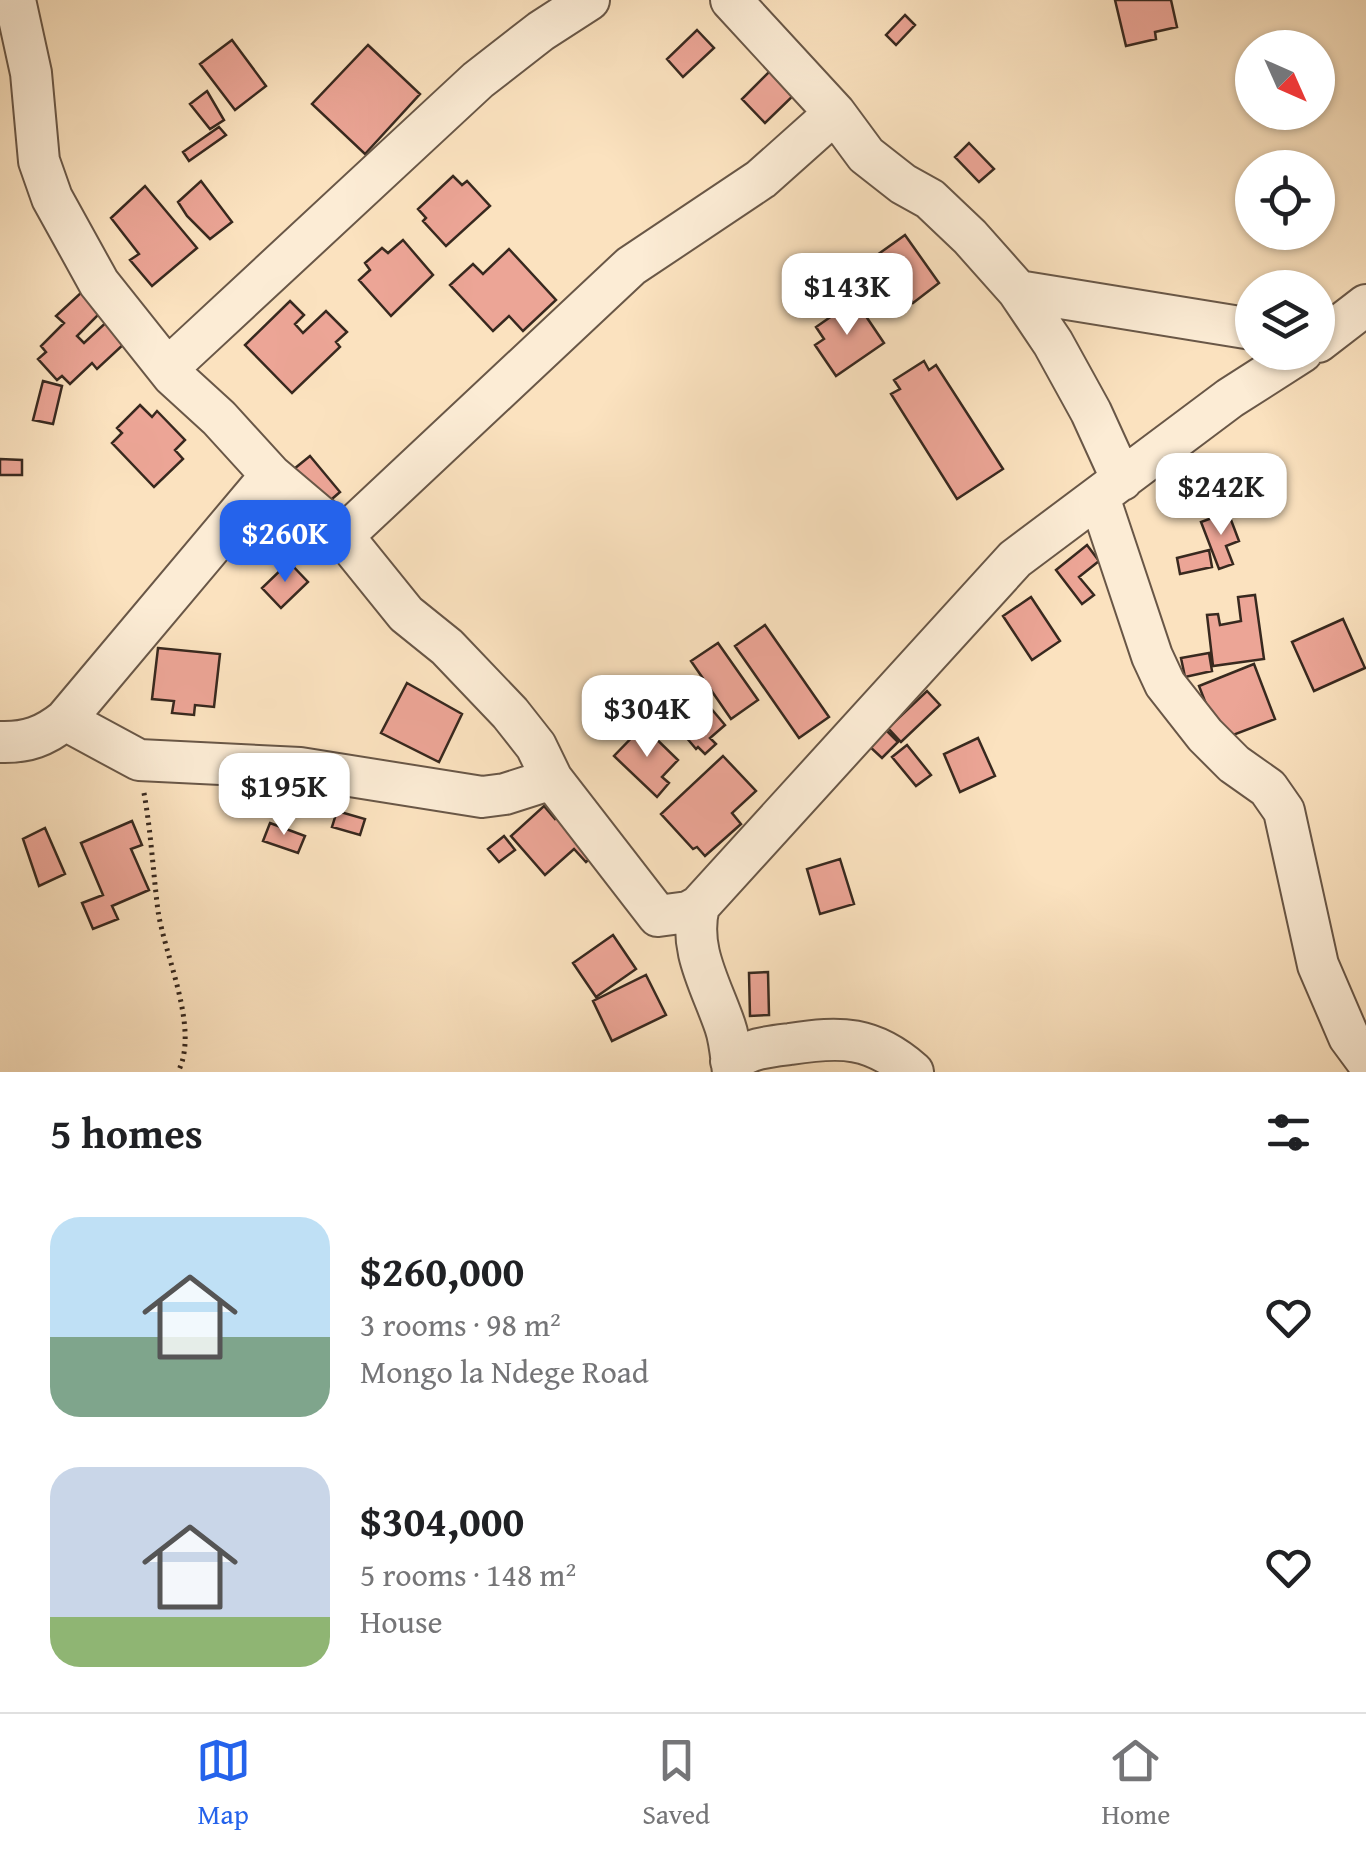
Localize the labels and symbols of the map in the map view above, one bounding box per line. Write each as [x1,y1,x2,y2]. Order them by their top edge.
north arrow [1235,30,1335,130]
pin: $143K [777,253,917,338]
pin: $242K [1151,453,1291,538]
pin: $260K [215,500,355,585]
pin: $304K [577,675,717,760]
pin: $195K [214,753,354,838]

